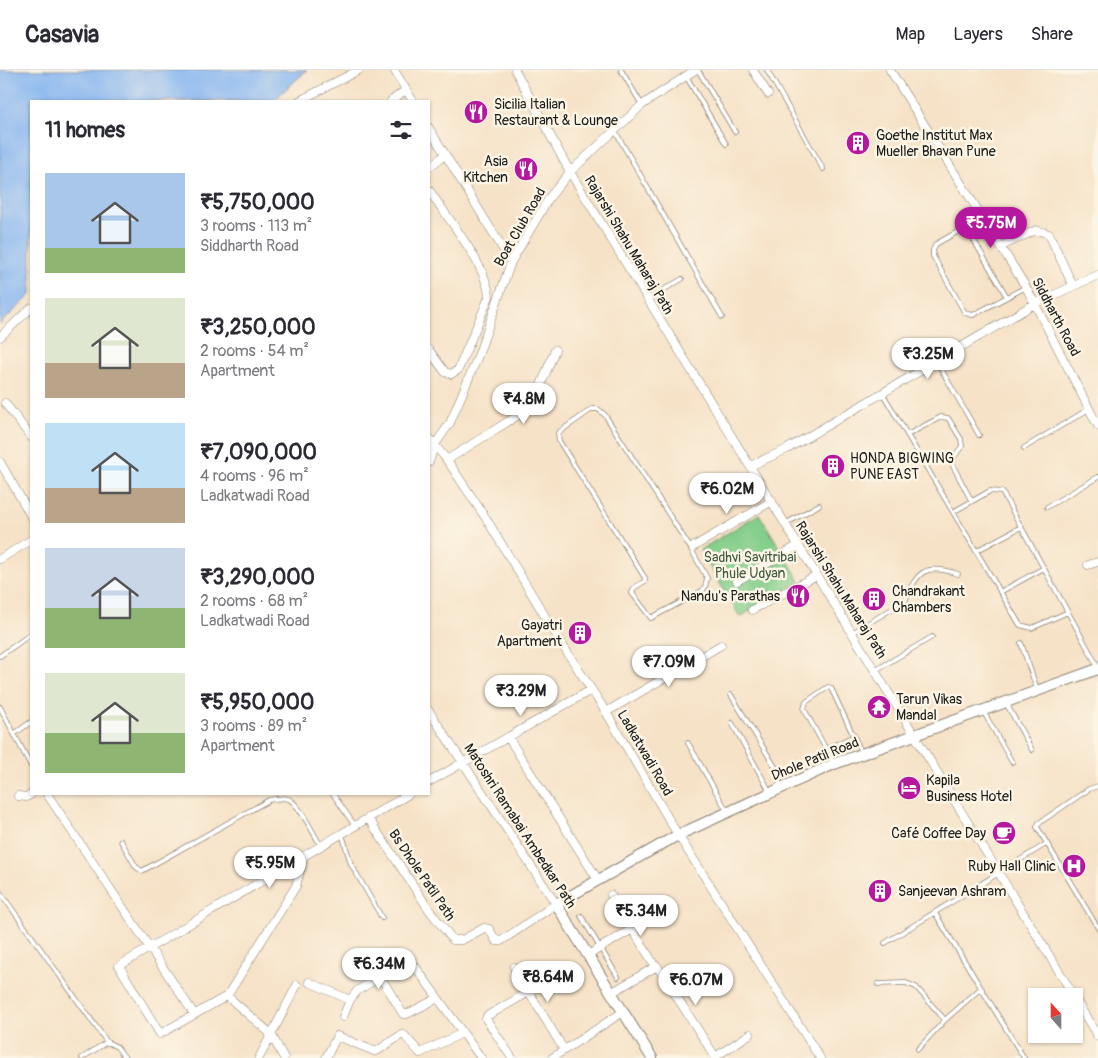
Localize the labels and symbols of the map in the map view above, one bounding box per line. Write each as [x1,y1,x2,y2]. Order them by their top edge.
place label: Sicilia Italian Restaurant & Lounge [494,96,618,129]
restaurant icon: Sicilia Italian Restaurant & Lounge [463,99,489,125]
place label: Goethe Institut Max Mueller Bhavan Pune [876,127,996,160]
building icon: Goethe Institut Max Mueller Bhavan Pune [845,130,871,156]
place label: Asia Kitchen [463,153,508,186]
restaurant icon: Asia Kitchen [513,156,539,182]
street label: Rajarshi Shahu Maharaj Path [581,173,677,317]
street label: Boat Club Road [491,184,549,269]
pin: ₹5.75M [950,206,1032,249]
street label: Siddharth Road [1028,275,1084,359]
pin: ₹3.25M [887,338,969,380]
pin: ₹4.8M [489,382,559,425]
place label: HONDA BIGWING PUNE EAST [850,450,954,483]
building icon: HONDA BIGWING PUNE EAST [820,453,846,479]
pin: ₹6.02M [686,472,768,515]
street label: Rajarshi Shahu Maharaj Path [792,518,890,662]
park label: Sadhvi Savitribai Phule Udyan [704,549,797,582]
restaurant icon: Nandu's Parathas [785,583,811,609]
place label: Chandrakant Chambers [892,583,965,616]
building icon: Chandrakant Chambers [861,586,887,612]
place label: Nandu's Parathas [681,588,781,605]
place label: Gayatri Apartment [497,617,562,650]
building icon: Gayatri Apartment [567,620,593,646]
pin: ₹7.09M [628,646,710,688]
pin: ₹3.29M [480,674,562,717]
place label: Tarun Vikas Mandal [896,691,963,724]
temple icon: Tarun Vikas Mandal [866,694,892,720]
street label: Ladkatwadi Road [614,707,676,799]
street label: Dhole Patil Road [769,734,861,784]
street label: Matoshri Ramabai Ambedkar Path [460,740,580,912]
place label: Kapila Business Hotel [926,772,1012,805]
hotel icon: Kapila Business Hotel [896,775,922,801]
cafe icon: Café Coffee Day [991,820,1017,846]
place label: Café Coffee Day [891,825,986,842]
street label: Bs Dhole Patil Path [385,826,459,924]
pin: ₹5.95M [229,846,311,889]
hospital icon: Ruby Hall Clinic [1061,853,1087,879]
place label: Ruby Hall Clinic [968,858,1056,875]
building icon: Sanjeevan Ashram [867,878,893,904]
place label: Sanjeevan Ashram [898,883,1006,900]
pin: ₹5.34M [600,894,682,937]
pin: ₹6.34M [338,948,420,990]
pin: ₹8.64M [507,960,589,1003]
pin: ₹6.07M [655,964,737,1006]
north arrow [1028,988,1082,1042]

